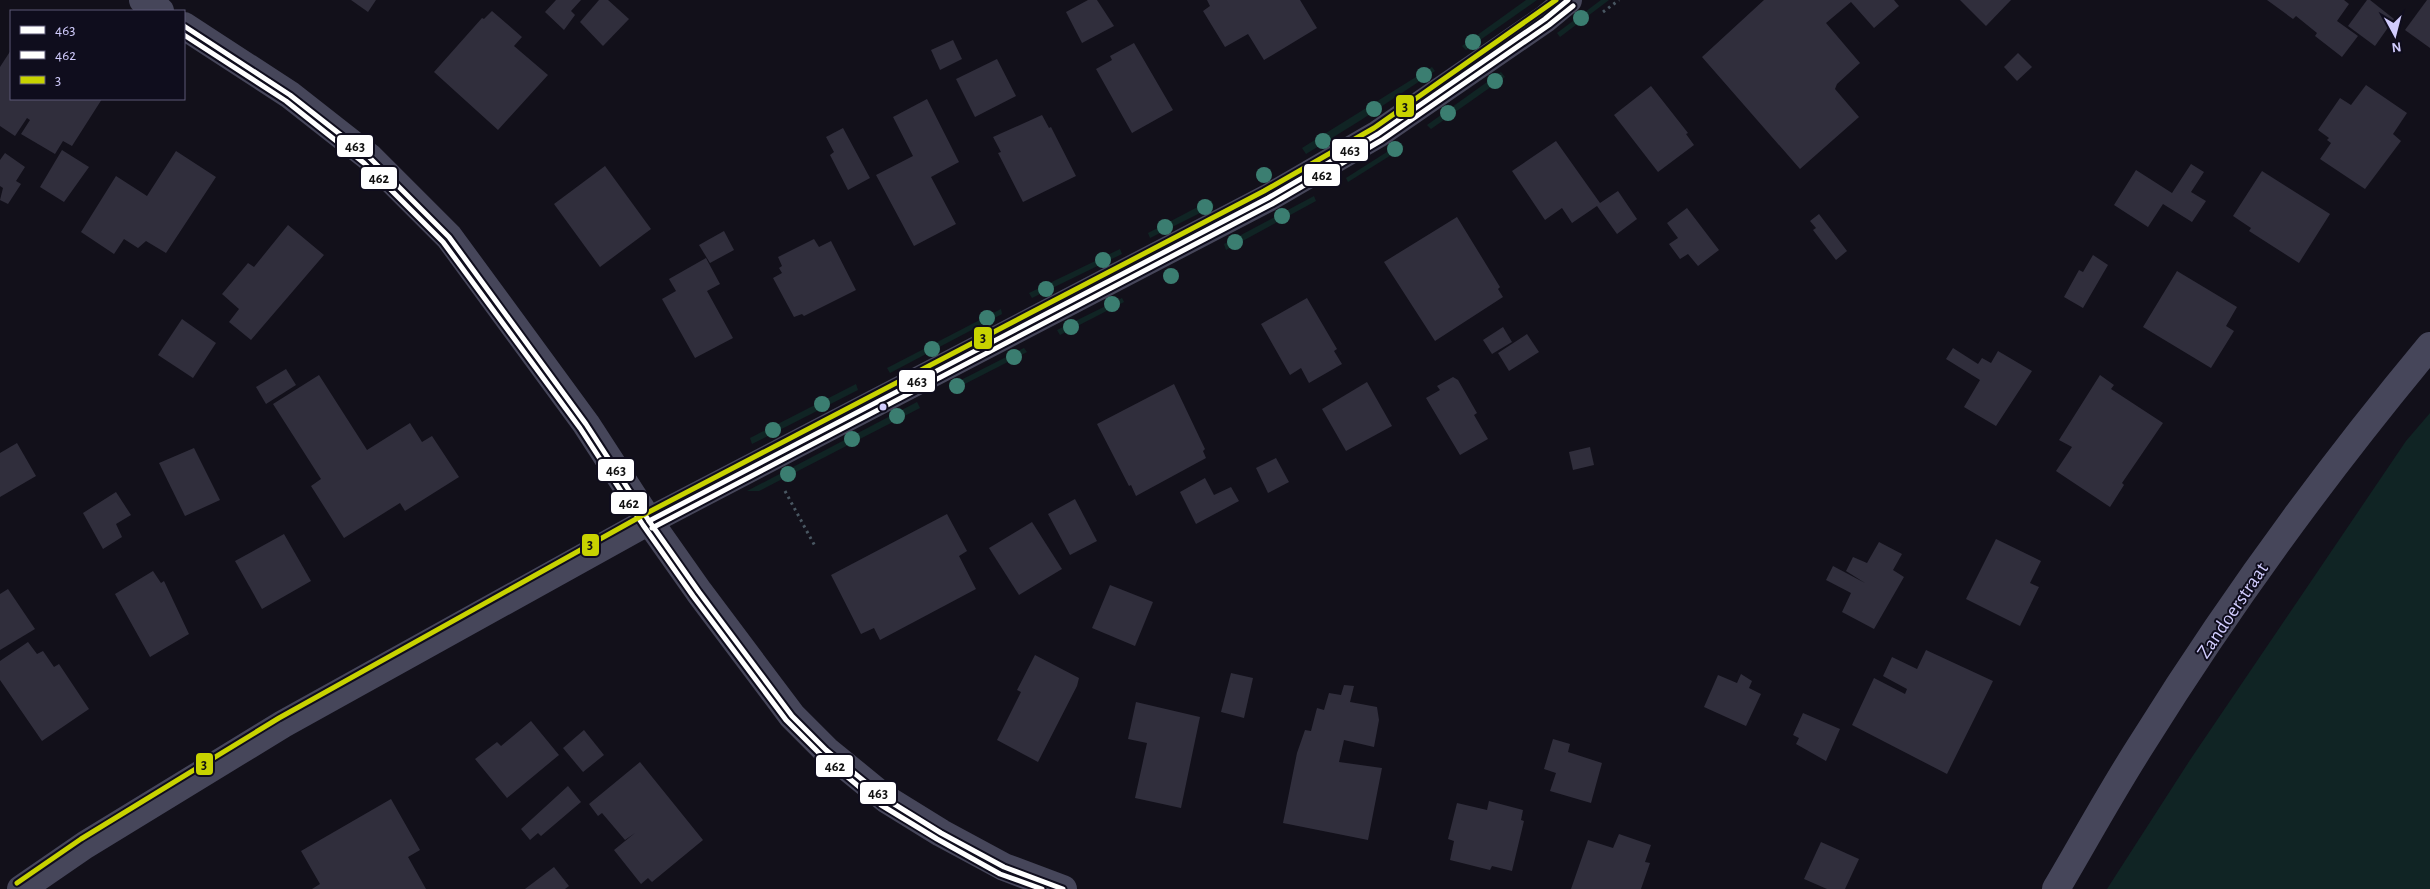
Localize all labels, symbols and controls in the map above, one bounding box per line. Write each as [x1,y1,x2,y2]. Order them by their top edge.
legend [10,10,185,100]
north arrow [2370,10,2420,60]
text: 463 [55,23,75,38]
text: N [2391,39,2402,54]
text: 462 [55,48,76,63]
text: 3 [55,73,61,88]
line badge: 3 [1395,94,1415,118]
text: 3 [1402,100,1408,114]
line badge: 463 [336,134,374,158]
line badge: 463 [1331,138,1369,162]
text: 463 [345,140,365,154]
text: 463 [1340,144,1360,158]
line badge: 462 [1303,163,1341,187]
line badge: 462 [360,166,398,190]
text: 462 [1312,169,1333,183]
text: 462 [369,172,390,186]
line badge: 3 [973,326,993,350]
text: 3 [980,331,986,345]
line badge: 463 [898,369,936,393]
text: 463 [907,375,927,389]
unlabelled marker [878,402,888,412]
line badge: 463 [597,458,635,482]
text: 463 [606,464,626,478]
line badge: 462 [610,491,648,515]
text: 462 [619,497,640,511]
line badge: 3 [581,533,600,557]
text: 3 [587,538,593,552]
street label: Zandoerstraat [2194,559,2272,662]
line badge: 3 [195,752,214,776]
line badge: 462 [815,754,854,778]
text: 3 [201,758,207,772]
text: 462 [825,760,846,774]
line badge: 463 [859,781,897,805]
text: 463 [868,787,888,801]

